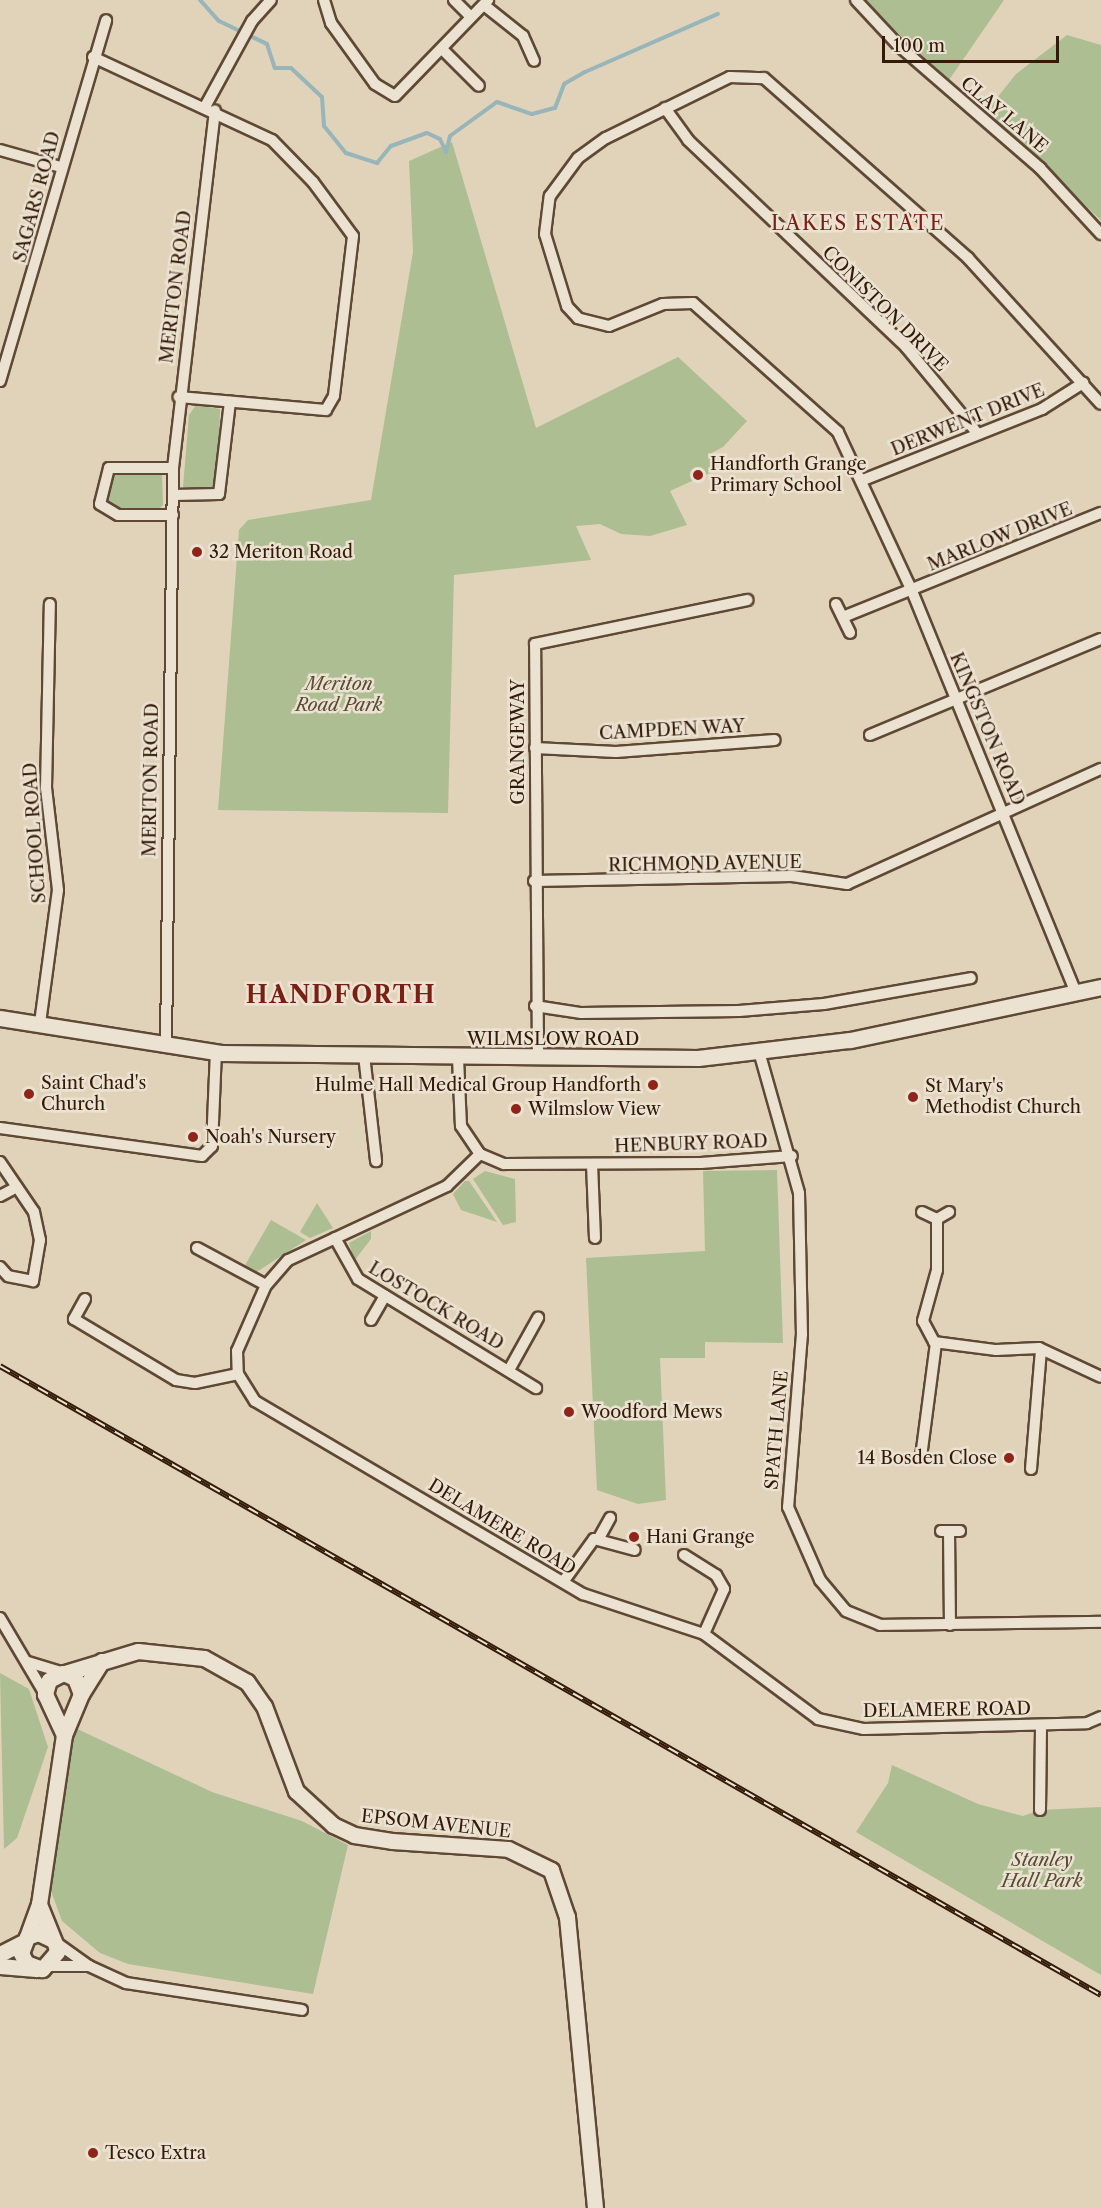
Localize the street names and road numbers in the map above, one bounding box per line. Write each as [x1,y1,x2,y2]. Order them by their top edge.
street label: CLAY LANE [956,72,1052,158]
street label: SAGARS ROAD [9,129,65,265]
street label: MERITON ROAD [156,209,196,365]
street label: CONISTON DRIVE [818,242,952,376]
street label: DERWENT DRIVE [888,379,1048,461]
street label: MARLOW DRIVE [924,498,1076,576]
street label: KINGSTON ROAD [945,649,1029,809]
street label: GRANGEWAY [507,679,529,805]
street label: MERITON ROAD [139,703,163,857]
street label: CAMPDEN WAY [598,715,746,745]
street label: SCHOOL ROAD [19,762,51,904]
street label: RICHMOND AVENUE [608,852,802,876]
street label: WILMSLOW ROAD [466,1028,640,1050]
street label: HENBURY ROAD [614,1131,768,1157]
street label: LOSTOCK ROAD [364,1257,508,1355]
street label: SPATH LANE [761,1369,793,1491]
street label: DELAMERE ROAD [424,1474,580,1580]
street label: DELAMERE ROAD [863,1698,1031,1722]
street label: EPSOM AVENUE [360,1805,512,1843]

